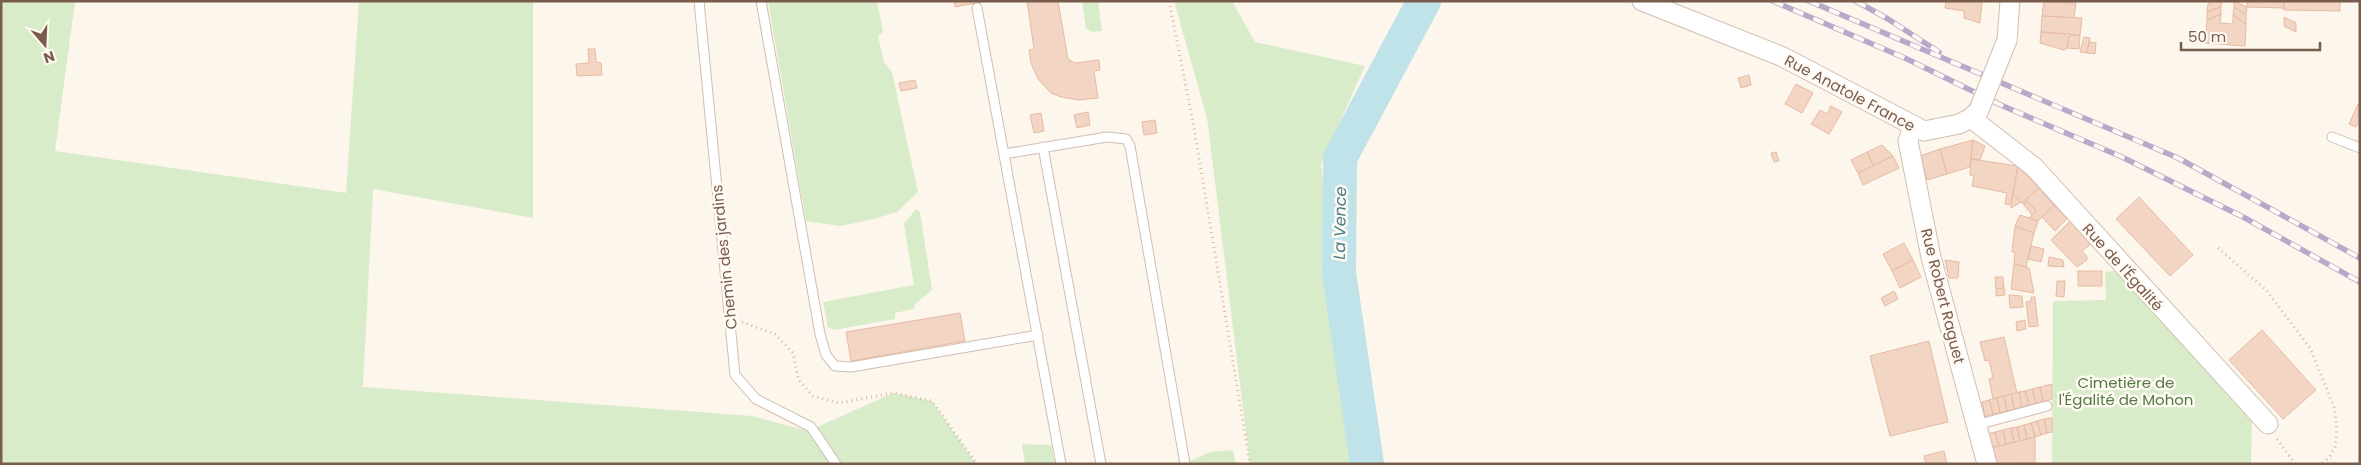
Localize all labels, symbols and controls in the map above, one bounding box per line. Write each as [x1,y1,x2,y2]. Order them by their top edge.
north arrow [20,20,70,70]
scale bar [2181,20,2320,52]
text: 50 m [2188,26,2226,47]
text: N [41,46,57,68]
street label: Rue Anatole France [1781,50,1919,136]
street label: Chemin des jardins [706,184,742,330]
water label: La Vence [1328,186,1352,260]
street label: Rue de l'Égalité [2078,218,2168,316]
street label: Rue Robert Raguet [1916,226,1970,366]
park label: Cimetière de l'Égalité de Mohon [2059,372,2193,410]

